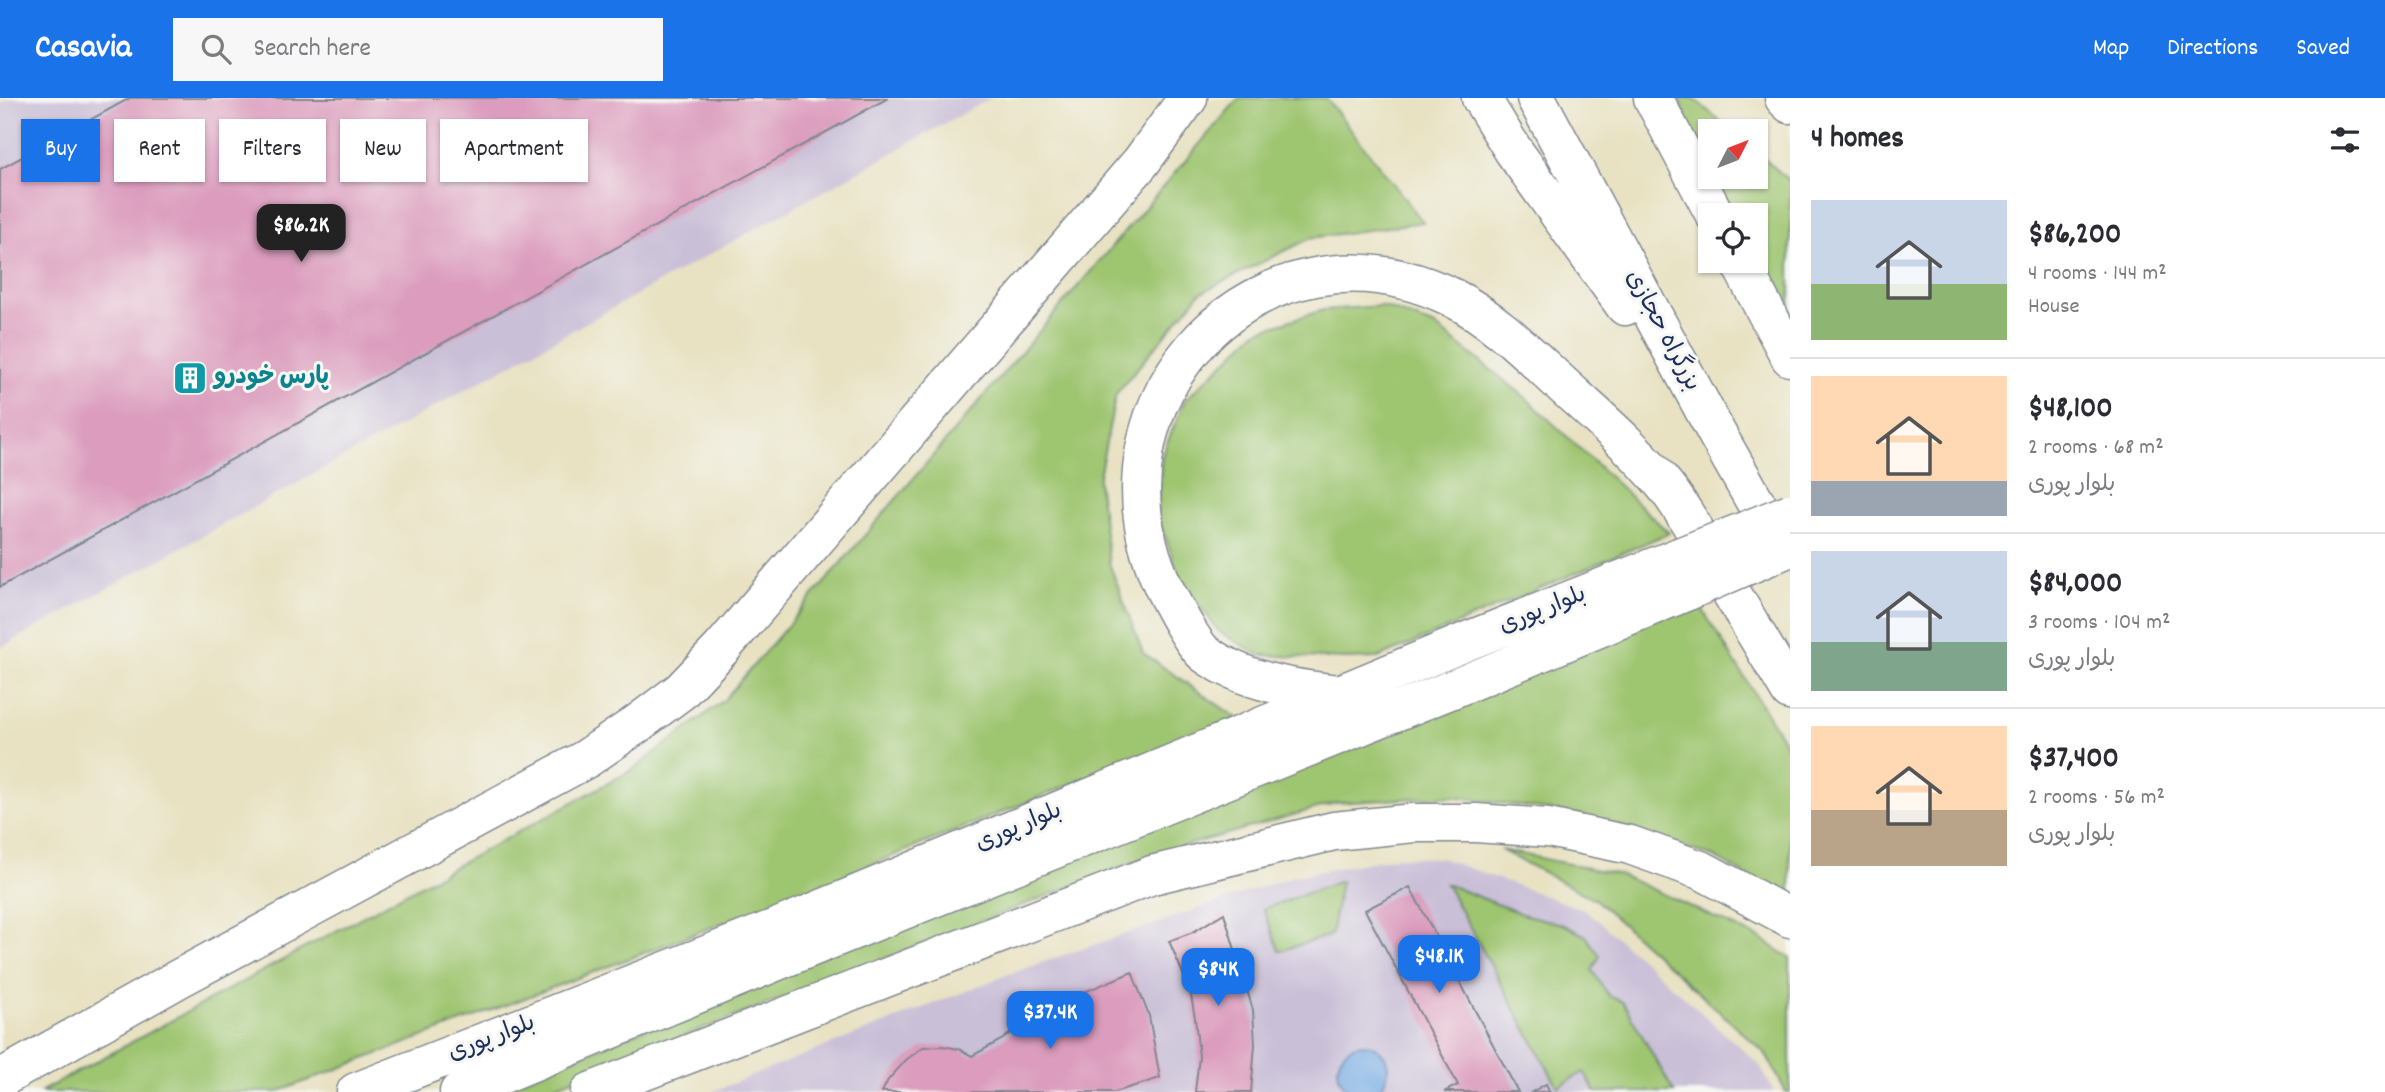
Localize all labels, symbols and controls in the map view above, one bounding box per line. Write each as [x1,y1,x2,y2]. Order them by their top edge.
search box [173,18,663,81]
text: Casavia [35,26,131,73]
icon: search [197,30,235,68]
text: Search here [253,31,371,68]
text: Map [2093,32,2129,66]
text: Directions [2167,32,2258,66]
text: Saved [2296,32,2350,66]
chip: Buy [21,119,100,182]
chip: Rent [114,119,205,182]
chip: Filters [219,119,326,182]
chip: New [340,119,426,182]
chip: Apartment [440,119,588,182]
north arrow [1698,119,1768,189]
map controls [1698,119,1768,273]
text: 4 homes [1811,119,1904,162]
icon: filters [2326,121,2364,159]
button: locate [1698,203,1768,273]
pin: $86.2K [244,204,358,264]
text: $86.2K [273,210,329,243]
text: $86,200 [2028,215,2121,258]
icon: home [1867,228,1951,312]
text: 4 rooms · 144 m² [2028,258,2167,291]
street label: بزرگراه حجازی [1616,264,1708,398]
text: House [2028,291,2080,324]
building icon: پارس خودرو [171,359,209,397]
place label: پارس خودرو [212,361,329,395]
text: $48,100 [2028,389,2113,432]
icon: home [1867,404,1951,488]
text: 2 rooms · 68 m² [2028,432,2164,465]
text: بلوار پوری [2028,469,2115,502]
text: $84,000 [2028,564,2122,607]
street label: بلوار پوری [1494,578,1592,644]
icon: home [1867,579,1951,663]
text: 3 rooms · 104 m² [2028,607,2170,640]
text: بلوار پوری [2028,644,2115,677]
text: $37,400 [2028,739,2119,782]
icon: home [1867,754,1951,838]
text: 2 rooms · 56 m² [2028,782,2165,815]
street label: بلوار پوری [970,795,1068,861]
text: بلوار پوری [2028,819,2115,852]
pin: $48.1K [1382,936,1496,995]
text: $48.1K [1414,941,1464,974]
pin: $84K [1177,948,1259,1008]
text: $84K [1197,954,1239,987]
pin: $37.4K [993,992,1107,1051]
text: $37.4K [1023,997,1077,1030]
street label: بلوار پوری [443,1007,541,1071]

